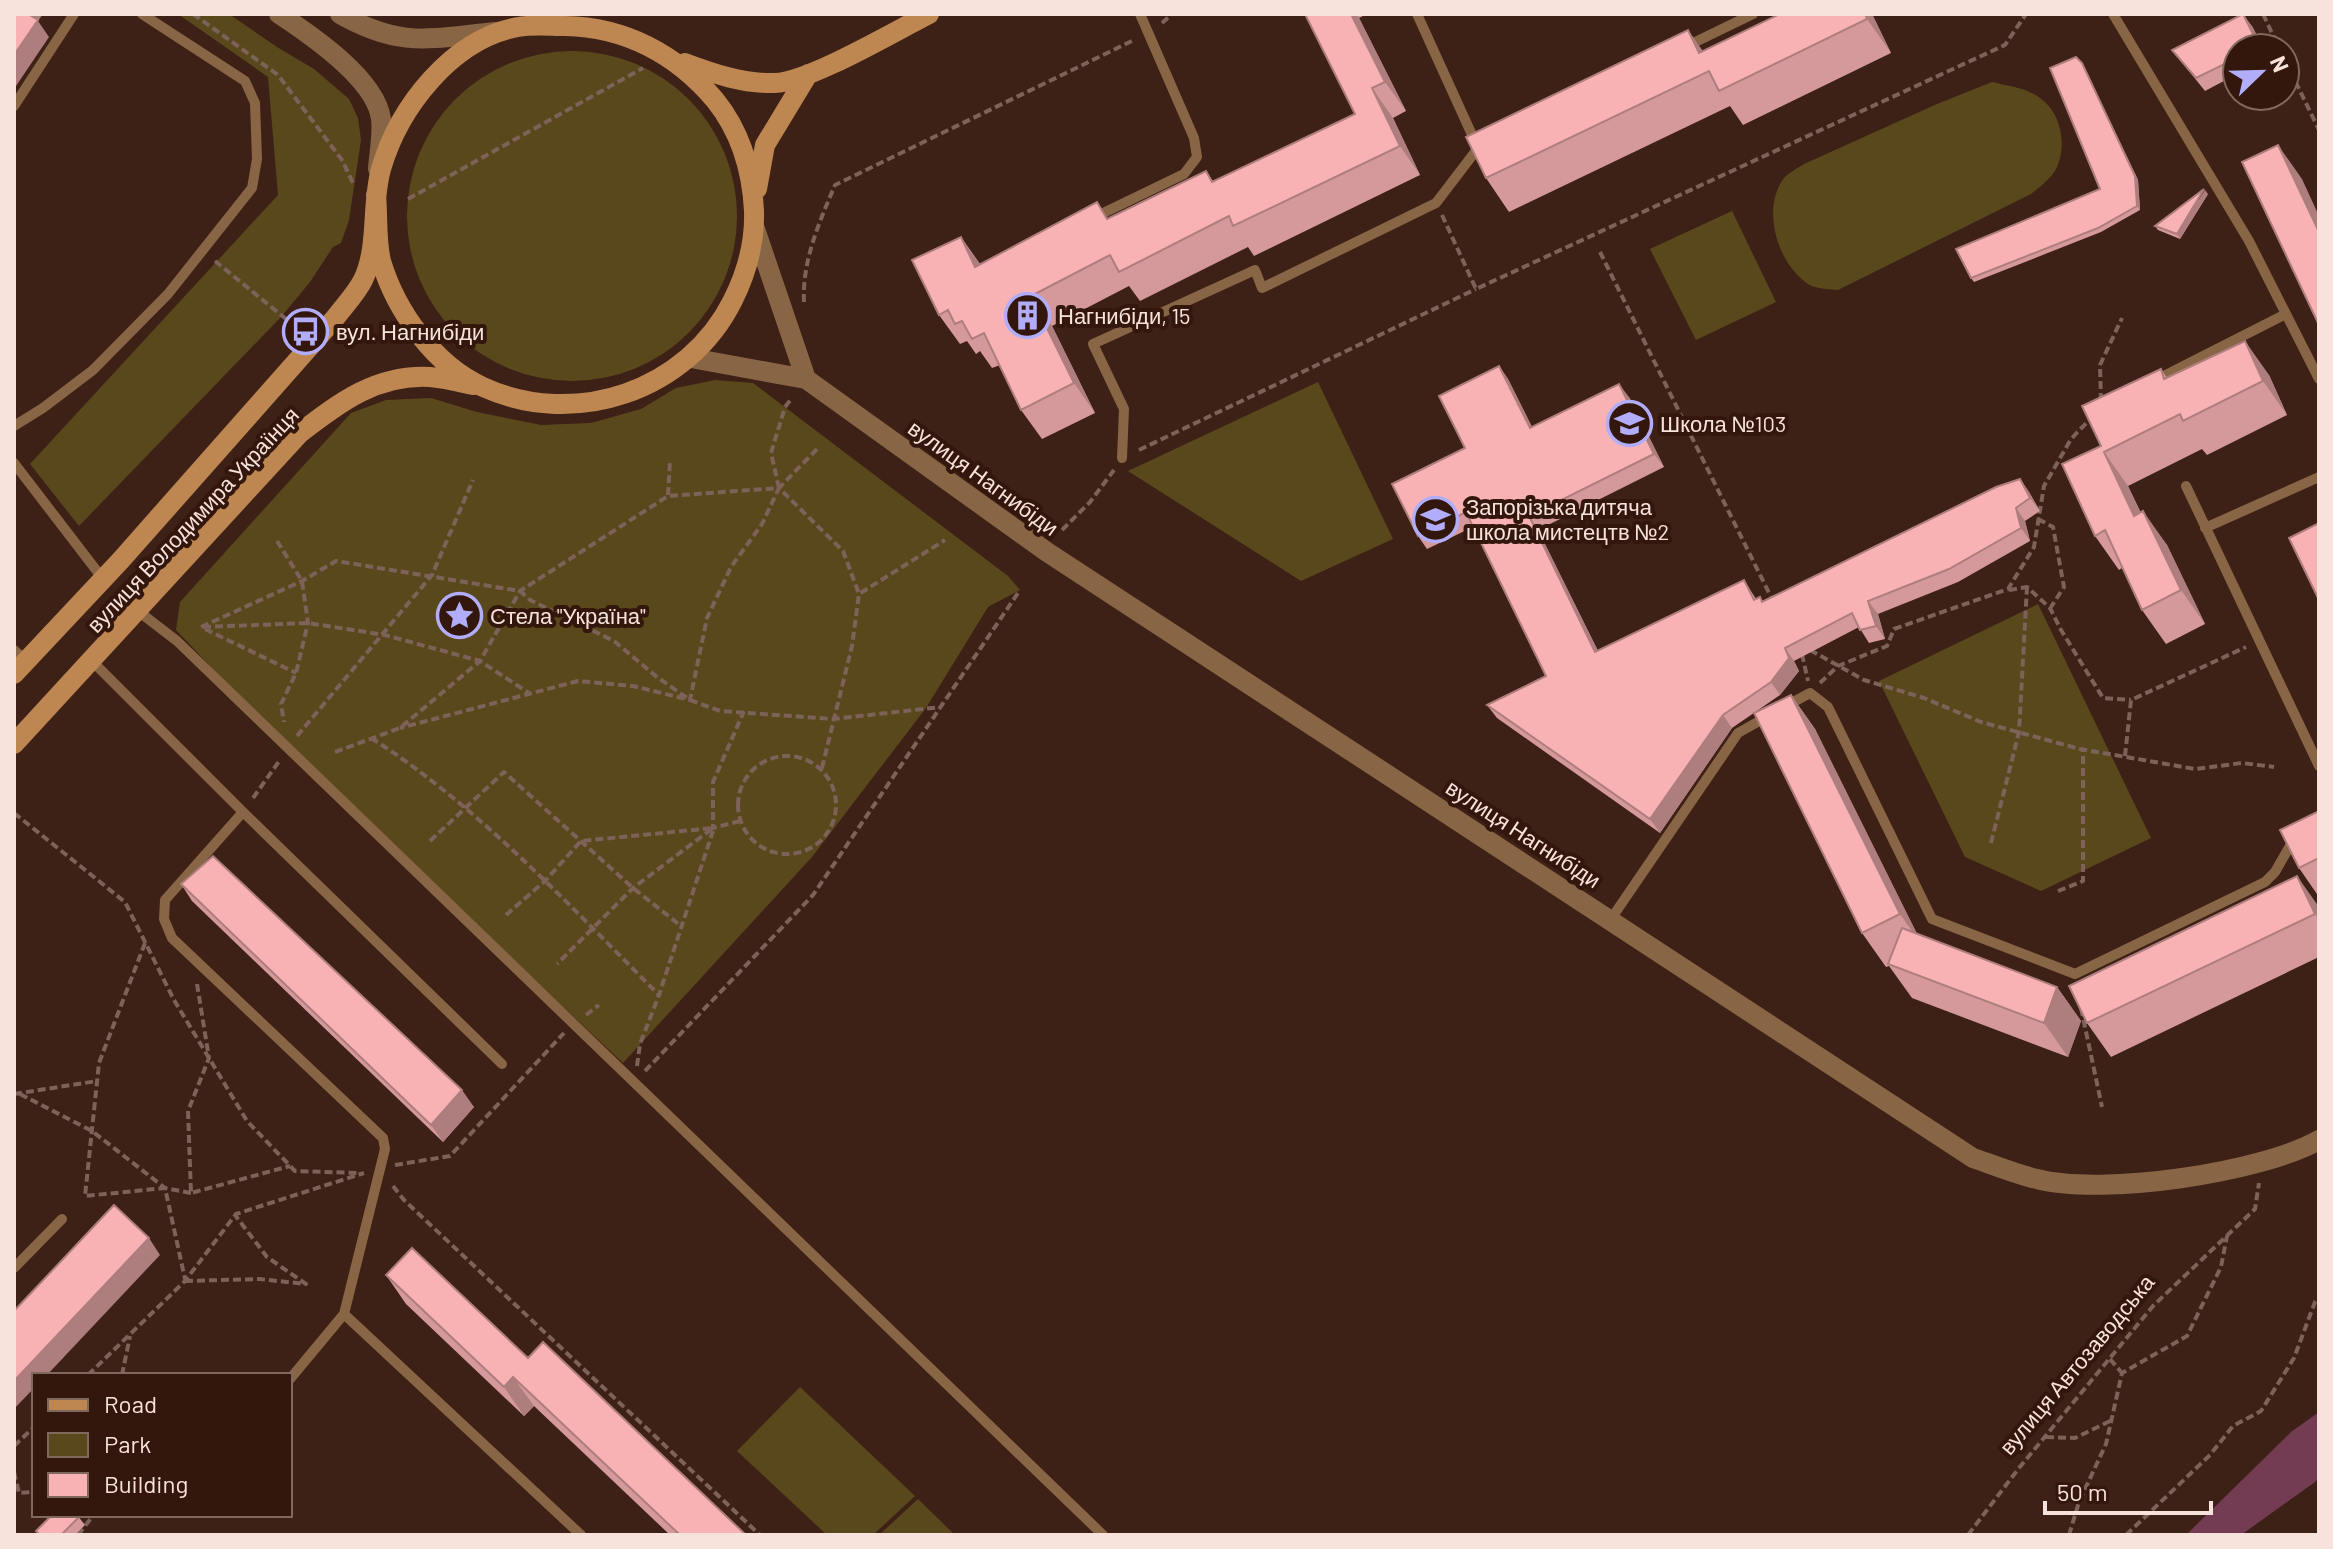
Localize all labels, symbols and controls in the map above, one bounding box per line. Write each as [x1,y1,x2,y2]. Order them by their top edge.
north arrow [2221,32,2301,112]
text: N [2266,52,2295,76]
building icon: Нагнибіди, 15 [1003,291,1051,339]
place label: Нагнибіди, 15 [1058,302,1190,329]
bus stop icon: вул. Нагнибіди [281,307,329,355]
place label: вул. Нагнибіди [336,318,484,345]
school or university icon: Школа №103 [1605,399,1653,447]
street label: вулиця Володимира Українця [81,401,304,638]
place label: Школа №103 [1660,410,1786,436]
street label: вулиця Нагнибіди [903,414,1064,541]
place label: Запорізька дитяча школа мистецтв №2 [1466,493,1669,545]
school or university icon: Запорізька дитяча школа мистецтв №2 [1411,495,1459,543]
place icon: Стела "Україна" [435,591,483,639]
place label: Стела "Україна" [490,602,646,629]
street label: вулиця Нагнибіди [1441,773,1606,893]
street label: вулиця Автозаводська [1993,1268,2160,1460]
legend [32,1373,292,1517]
text: Road [104,1389,157,1418]
text: Park [104,1429,151,1458]
scale bar [2045,1465,2211,1515]
text: Building [104,1469,188,1498]
text: 50 m [2057,1477,2108,1506]

